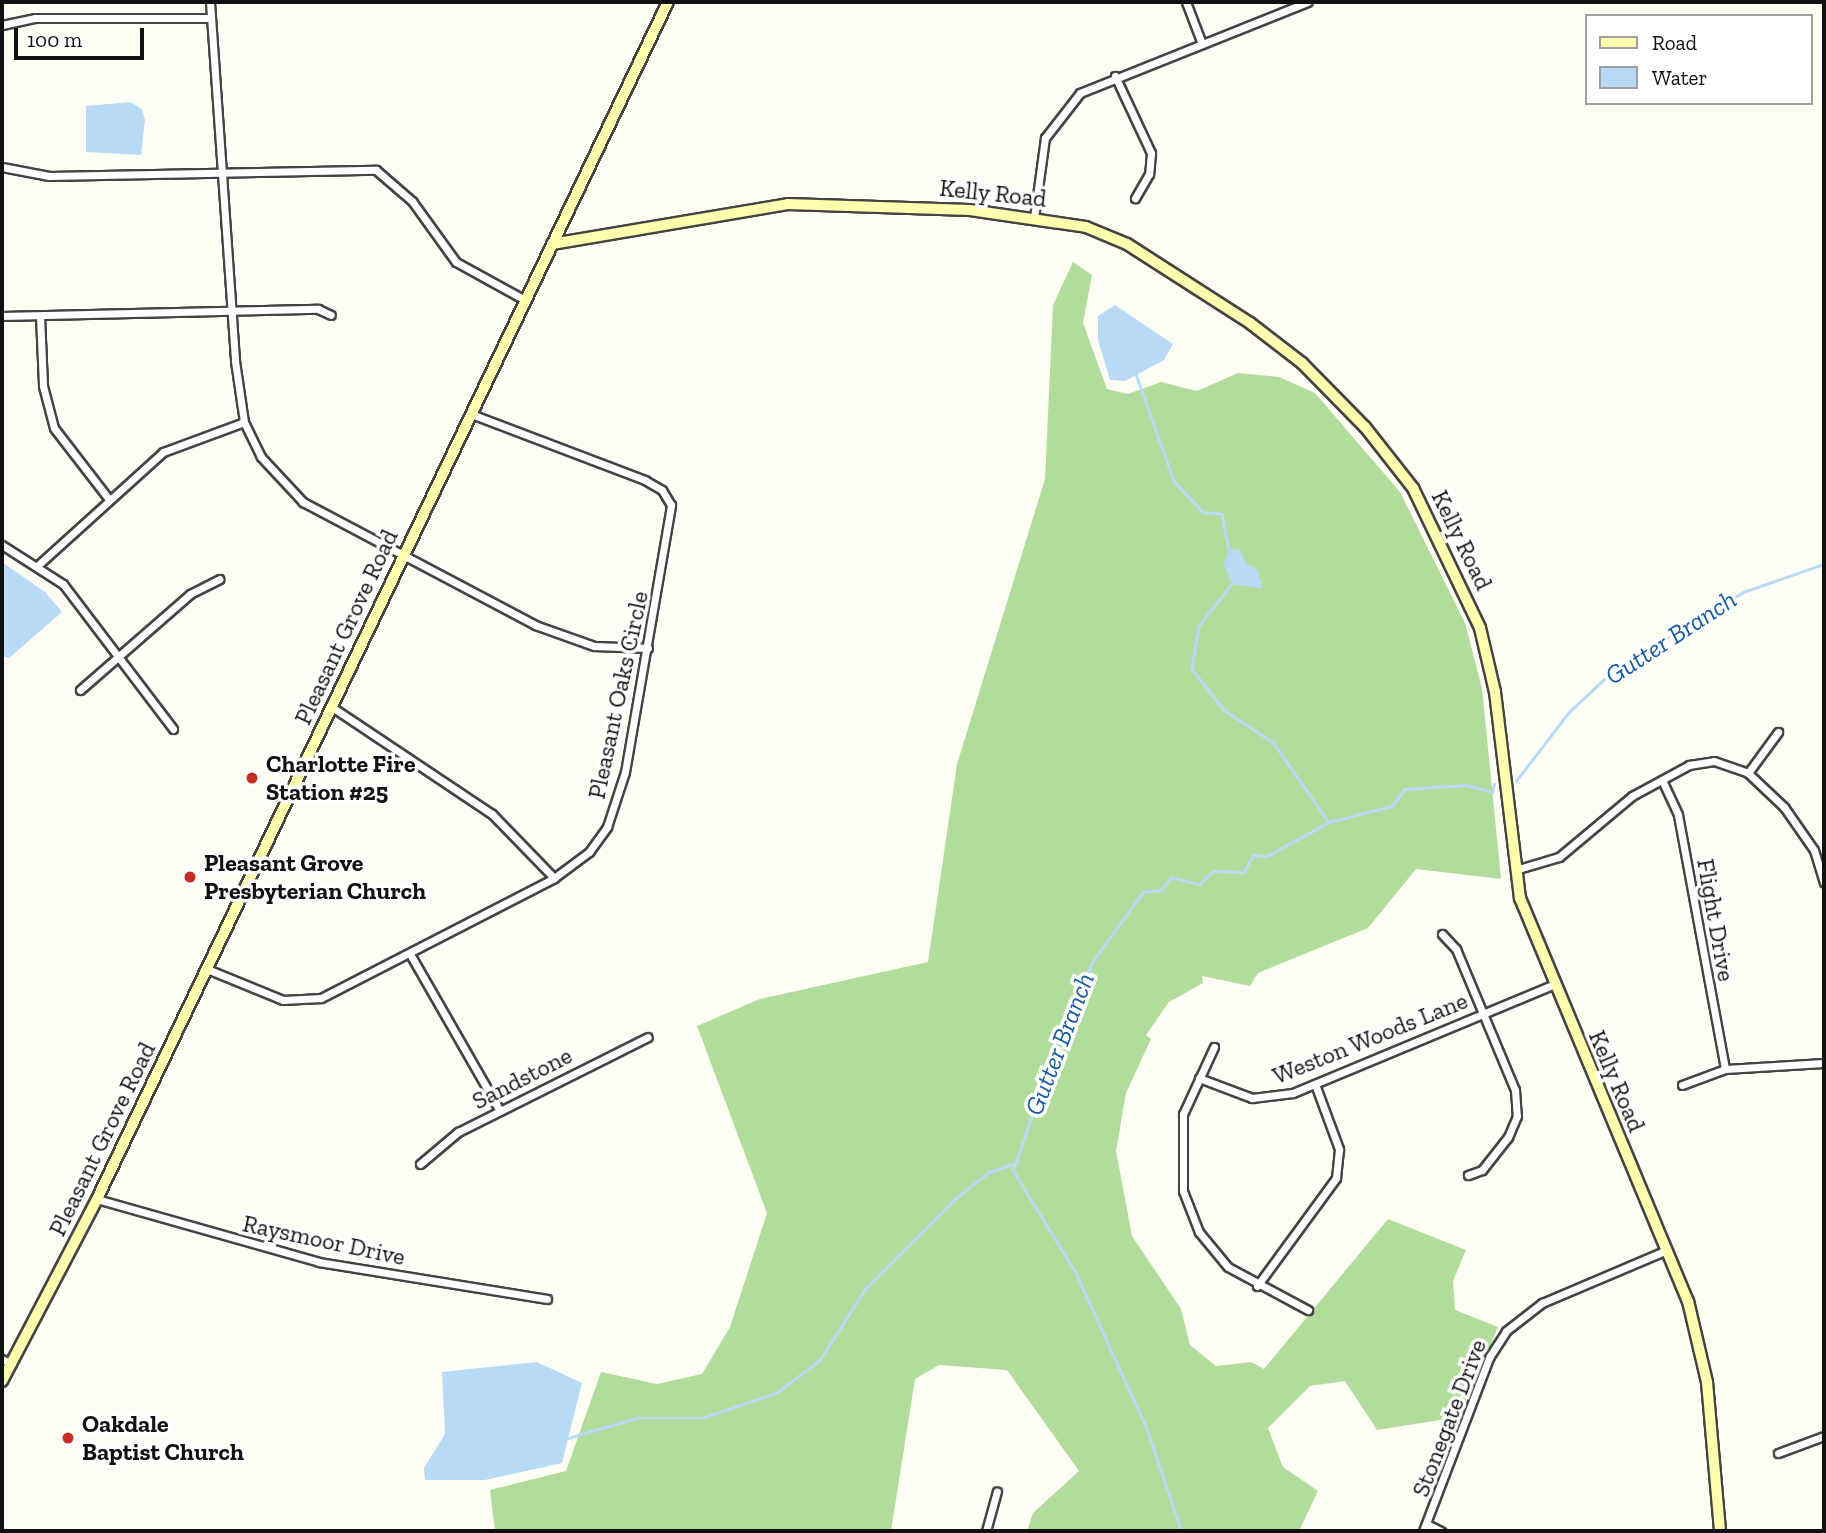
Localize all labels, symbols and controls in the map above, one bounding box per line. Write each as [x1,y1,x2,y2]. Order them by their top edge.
scale bar [18,14,147,58]
legend [1584,14,1812,105]
text: 100 m [27,27,82,52]
text: Road [1652,30,1697,55]
text: Water [1652,65,1707,90]
street label: Kelly Road [938,173,1048,213]
street label: Kelly Road [1425,485,1499,595]
street label: Pleasant Grove Road [288,525,404,729]
water label: Gutter Branch [1600,584,1742,692]
street label: Pleasant Oaks Circle [582,588,654,802]
place label: Charlotte Fire Station #25 [266,750,415,806]
marker: Charlotte Fire Station #25 [244,770,260,786]
place label: Pleasant Grove Presbyterian Church [204,849,426,905]
street label: Flight Drive [1691,856,1741,984]
marker: Pleasant Grove Presbyterian Church [182,869,198,885]
water label: Gutter Branch [1019,968,1101,1120]
street label: Weston Woods Lane [1268,986,1472,1090]
street label: Kelly Road [1583,1026,1651,1136]
street label: Pleasant Grove Road [43,1037,161,1241]
street label: Sandstone [467,1041,577,1115]
street label: Raysmoor Drive [240,1209,408,1271]
street label: Stonegate Drive [1406,1335,1492,1501]
place label: Oakdale Baptist Church [82,1410,244,1466]
marker: Oakdale Baptist Church [60,1430,76,1446]

